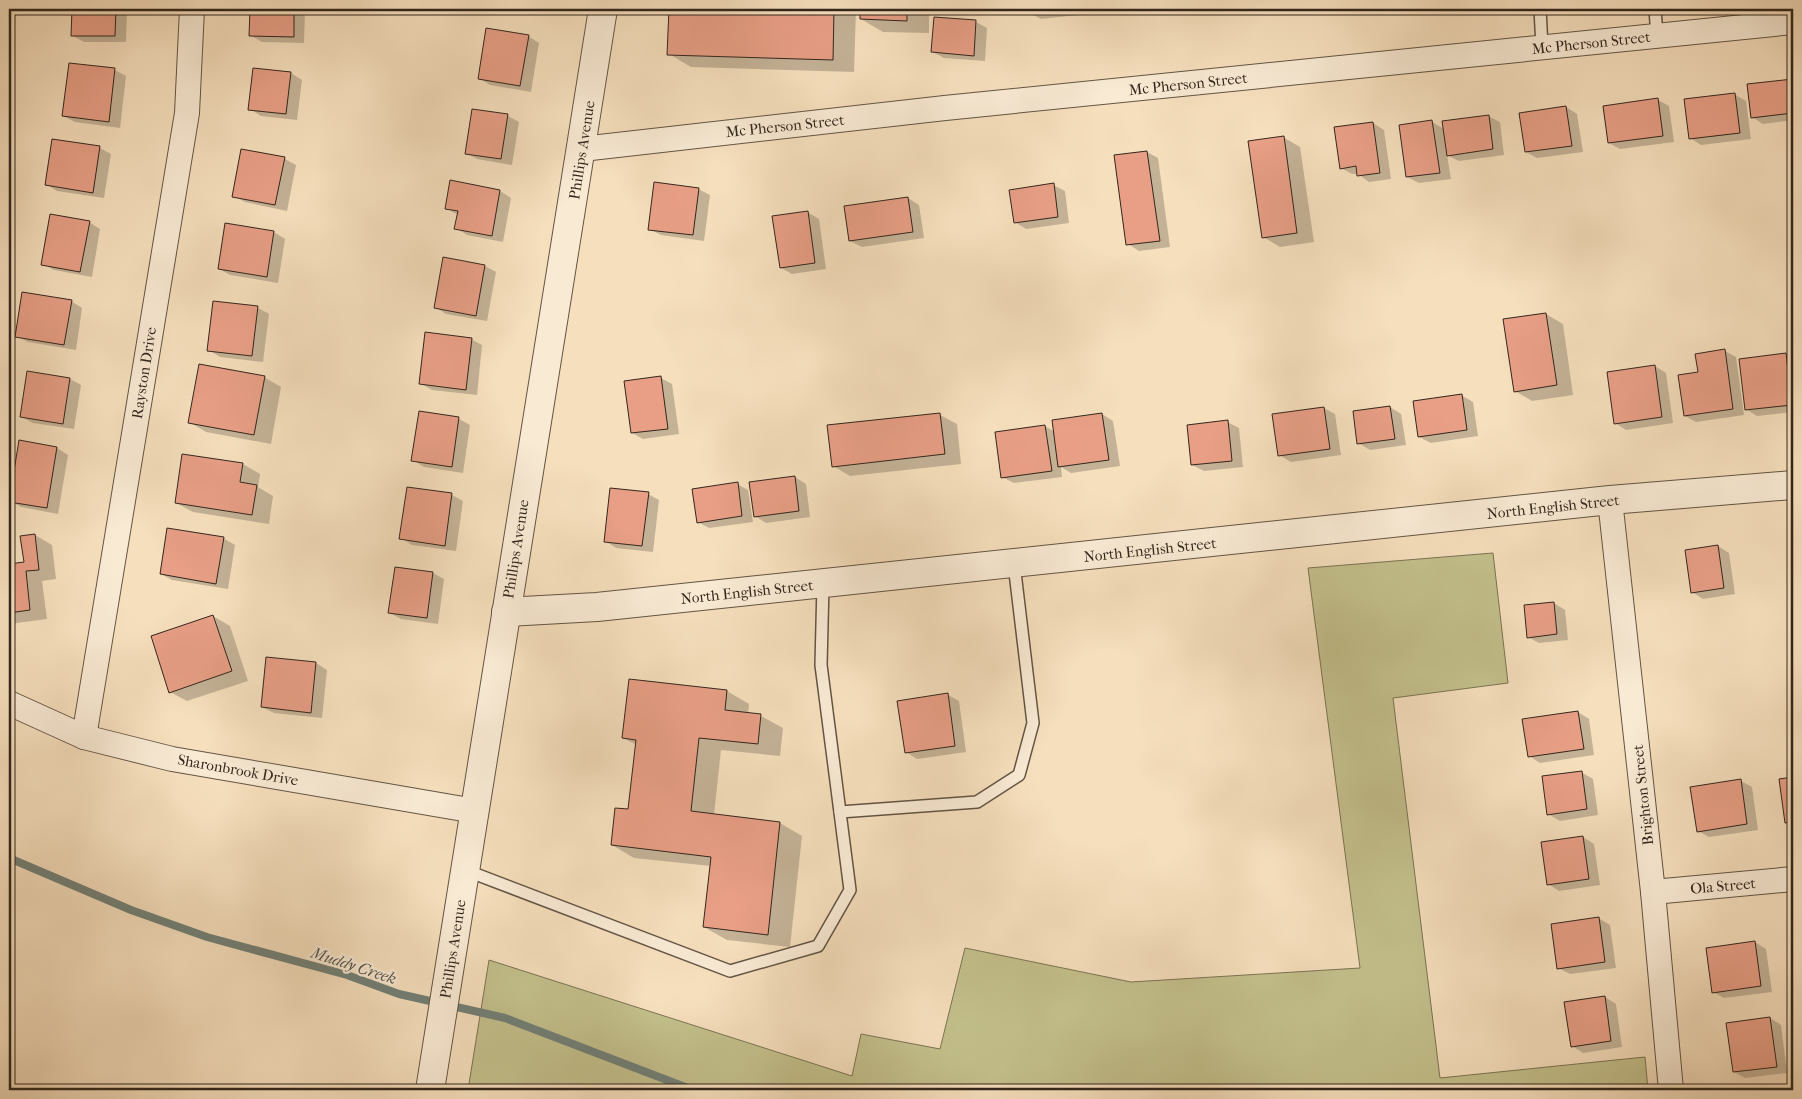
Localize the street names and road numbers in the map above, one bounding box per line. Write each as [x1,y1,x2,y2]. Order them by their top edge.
street label: Mc Pherson Street [1531,28,1652,58]
street label: Mc Pherson Street [1128,69,1249,99]
street label: Phillips Avenue [565,99,599,201]
street label: Mc Pherson Street [725,111,846,141]
street label: Rayston Drive [128,325,160,420]
street label: North English Street [1486,491,1621,523]
street label: Phillips Avenue [499,498,533,600]
street label: North English Street [1083,534,1218,566]
street label: North English Street [680,576,815,608]
street label: Brighton Street [1629,743,1657,846]
street label: Sharonbrook Drive [176,751,300,790]
street label: Ola Street [1689,874,1757,898]
street label: Phillips Avenue [436,898,470,1000]

